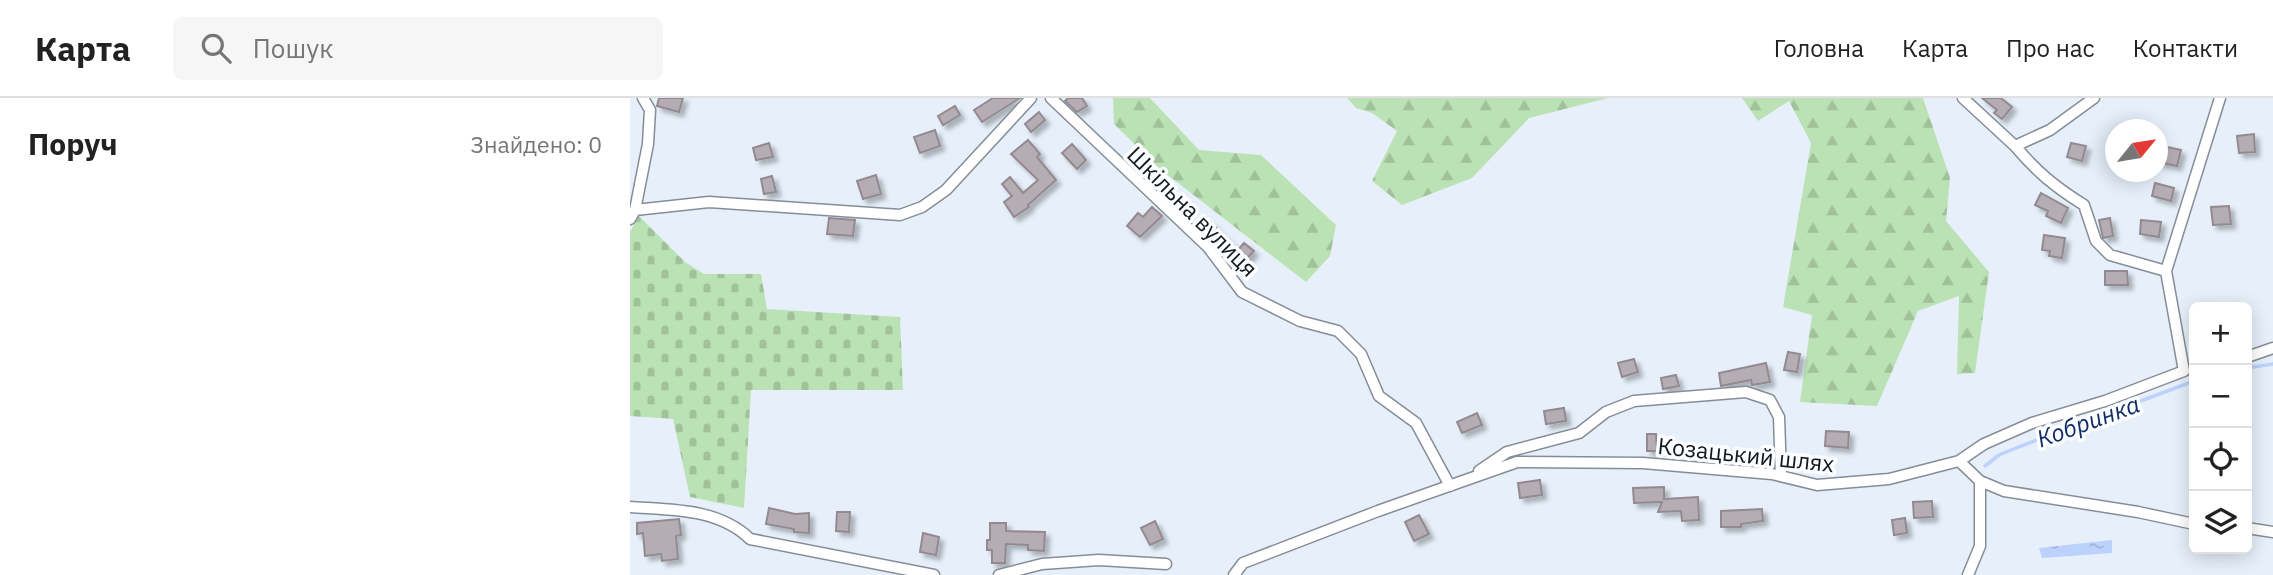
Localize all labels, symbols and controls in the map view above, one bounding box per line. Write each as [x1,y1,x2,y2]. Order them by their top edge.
search box [173,17,663,80]
text: Карта [35,27,131,70]
icon: search [197,29,235,67]
text: Пошук [253,31,333,65]
text: Головна [1774,32,1864,64]
text: Карта [1902,32,1968,64]
text: Про нас [2006,32,2095,64]
text: Контакти [2133,32,2238,64]
north arrow [2105,119,2168,182]
text: Поруч [28,124,118,163]
text: Знайдено: 0 [470,129,602,159]
street label: Шкільна вулиця [1121,139,1265,283]
map controls [2189,302,2252,554]
button: + [2189,302,2252,365]
button: − [2189,365,2252,428]
water label: Кобринка [2032,388,2144,454]
button: locate [2189,428,2252,491]
street label: Козацький шлях [1656,430,1836,478]
button: layers [2189,491,2252,554]

